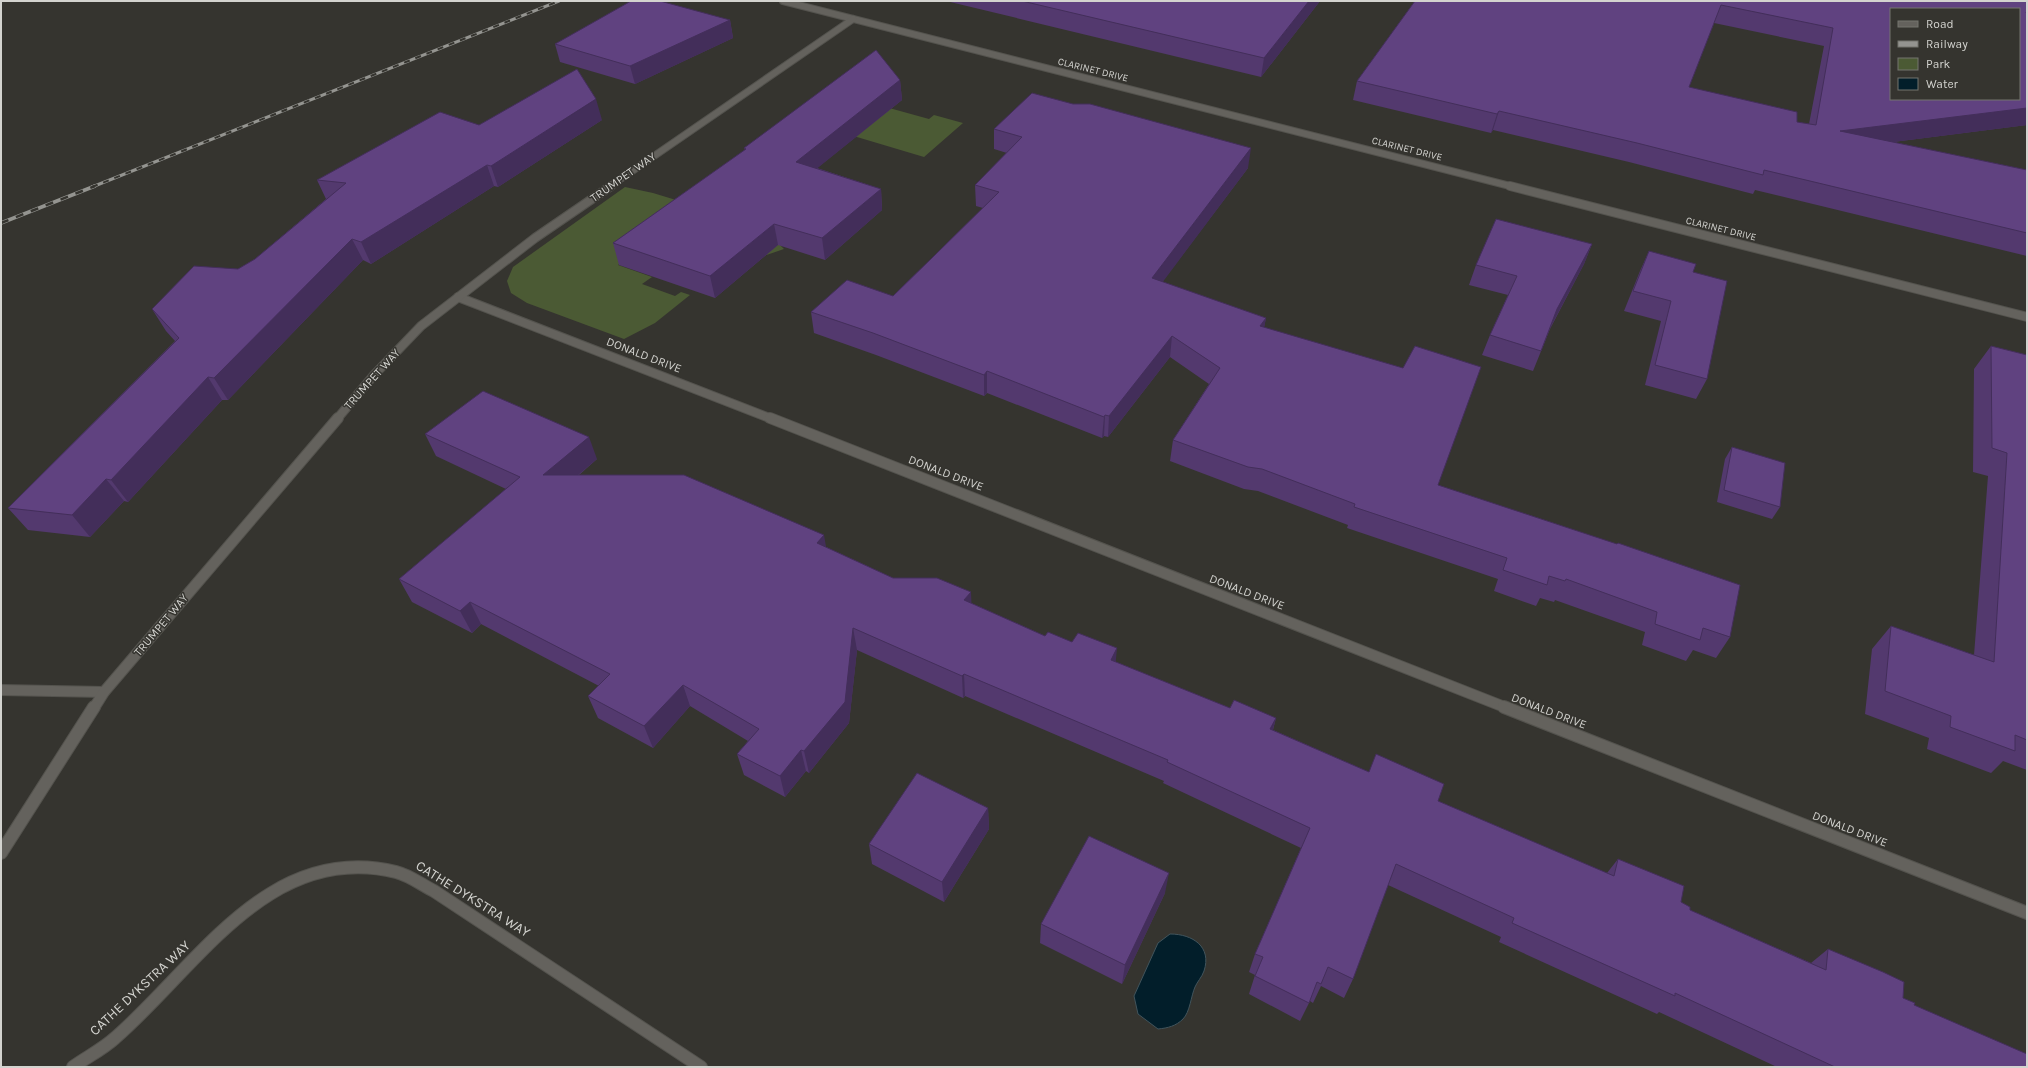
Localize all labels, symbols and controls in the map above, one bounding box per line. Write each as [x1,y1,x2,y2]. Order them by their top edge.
legend [1890,8,2020,100]
text: Road [1926,17,1954,31]
text: Railway [1926,37,1968,51]
street label: CLARINET DRIVE [1057,55,1129,85]
text: Park [1926,57,1951,71]
text: Water [1926,77,1959,91]
street label: CLARINET DRIVE [1371,134,1443,164]
street label: TRUMPET WAY [587,149,659,205]
street label: CLARINET DRIVE [1685,214,1757,244]
street label: DONALD DRIVE [604,334,684,376]
street label: TRUMPET WAY [341,345,403,412]
street label: DONALD DRIVE [906,452,986,494]
street label: DONALD DRIVE [1207,571,1287,613]
street label: TRUMPET WAY [131,591,191,659]
street label: DONALD DRIVE [1509,690,1589,732]
street label: DONALD DRIVE [1810,808,1890,850]
street label: CATHE DYKSTRA WAY [413,857,534,941]
street label: CATHE DYKSTRA WAY [86,937,194,1039]

